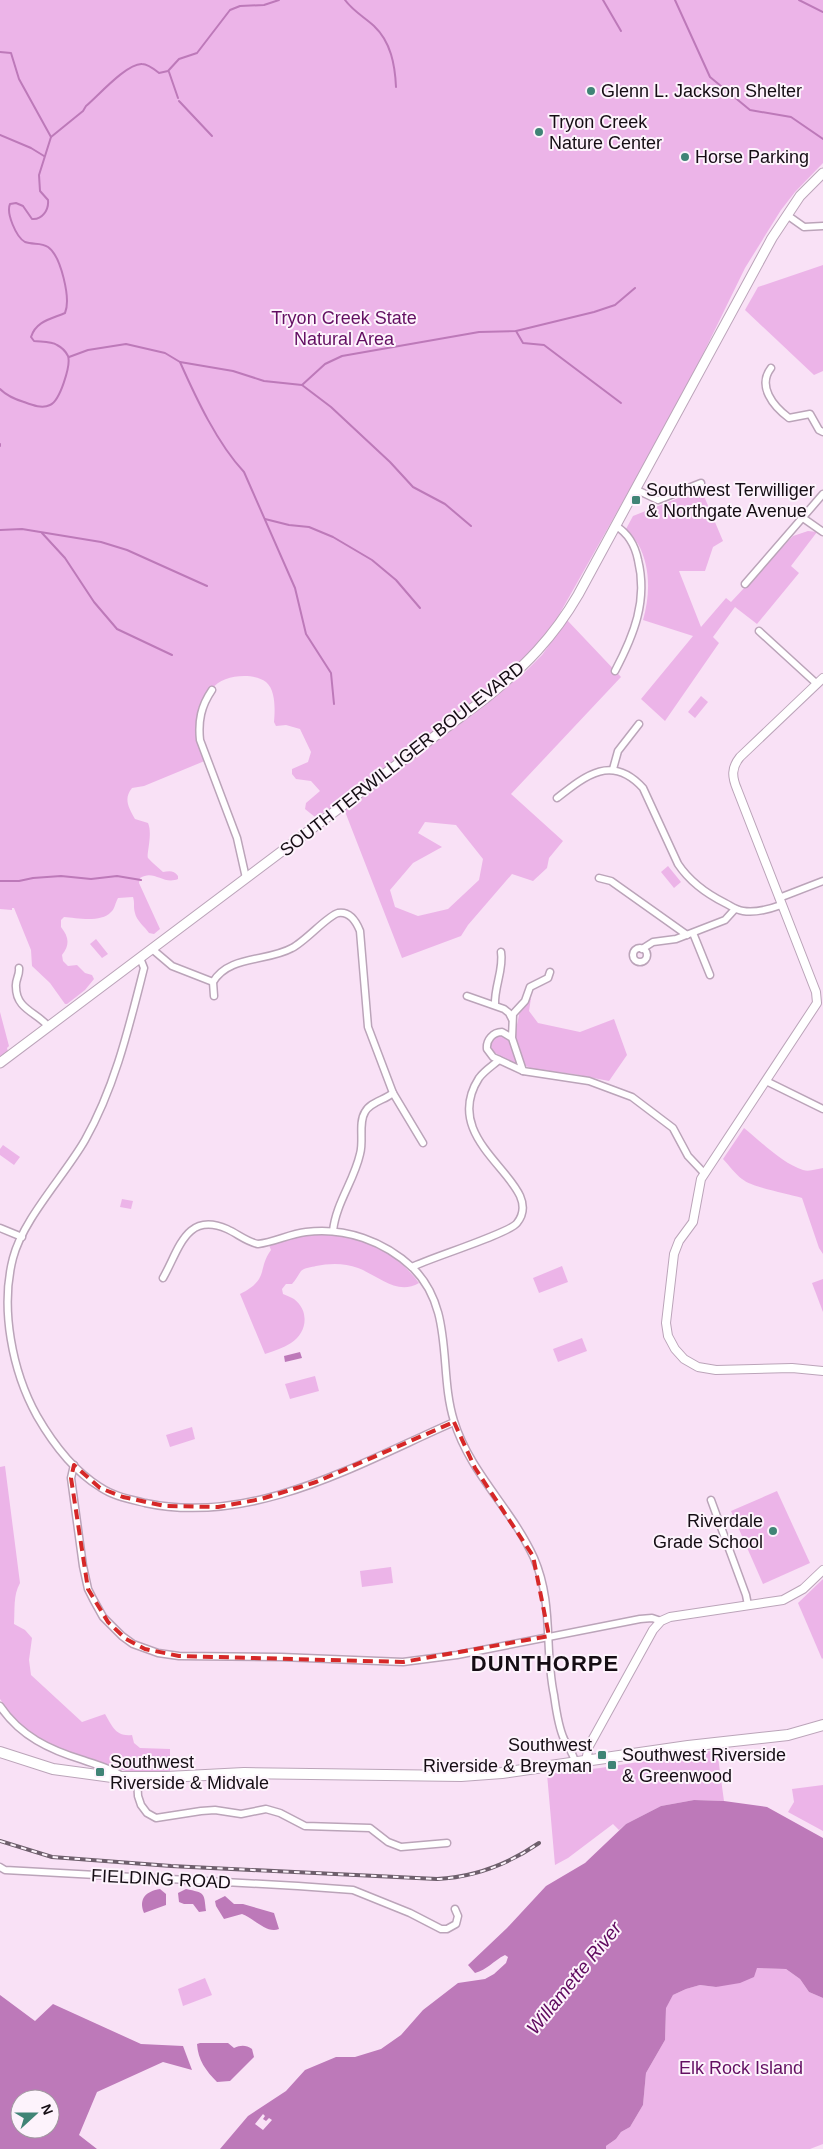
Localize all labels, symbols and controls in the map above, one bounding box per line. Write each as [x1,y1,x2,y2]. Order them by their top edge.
place label: Glenn L. Jackson Shelter [601,81,802,101]
marker: Glenn L. Jackson Shelter [585,85,597,97]
place label: Tryon Creek Nature Center [549,112,662,153]
marker: Tryon Creek Nature Center [533,126,545,138]
place label: Horse Parking [695,147,809,167]
marker: Horse Parking [679,151,691,163]
park label: Tryon Creek State Natural Area [271,308,417,349]
place label: Southwest Terwilliger & Northgate Avenue [646,480,815,521]
marker: Southwest Terwilliger & Northgate Avenue [630,494,642,506]
street label: SOUTH TERWILLIGER BOULEVARD [276,658,528,860]
place label: Riverdale Grade School [653,1511,763,1552]
marker: Riverdale Grade School [767,1525,779,1537]
district label: DUNTHORPE [471,1651,619,1676]
place label: Southwest Riverside & Breyman [423,1735,592,1776]
place label: Southwest Riverside & Greenwood [622,1745,786,1786]
marker: Southwest Riverside & Breyman [596,1749,608,1761]
place label: Southwest Riverside & Midvale [110,1752,269,1793]
marker: Southwest Riverside & Greenwood [606,1759,618,1771]
marker: Southwest Riverside & Midvale [94,1766,106,1778]
street label: FIELDING ROAD [91,1865,231,1893]
water label: Willamette River [522,1917,626,2038]
park label: Elk Rock Island [679,2058,803,2078]
north arrow [10,2089,60,2139]
text: N [38,2102,56,2117]

